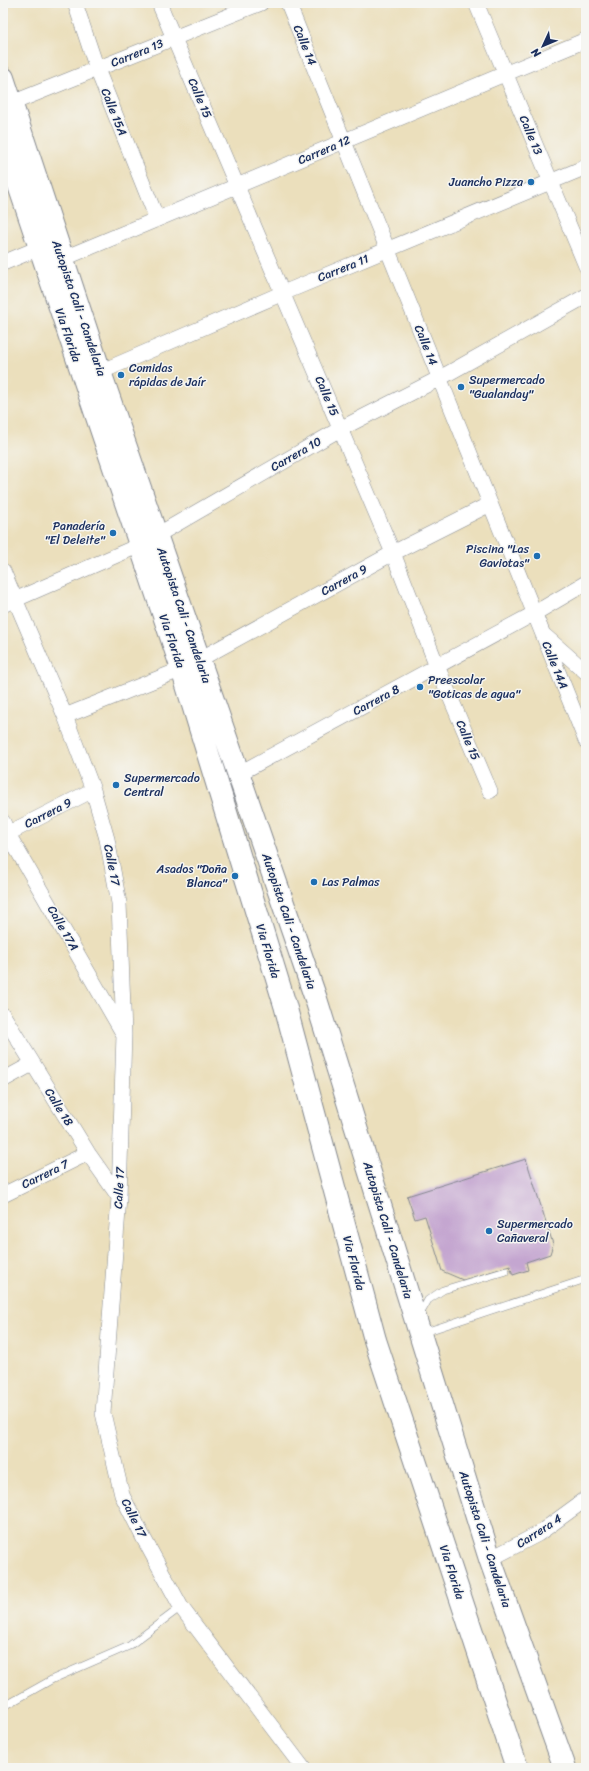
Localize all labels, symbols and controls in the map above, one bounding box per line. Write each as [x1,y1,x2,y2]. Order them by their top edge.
street label: Calle 14 [287,21,323,69]
north arrow [523,26,563,66]
street label: Carrera 13 [107,32,167,74]
text: N [526,43,546,63]
street label: Calle 15 [182,74,218,122]
street label: Calle 15A [94,85,134,139]
street label: Calle 13 [513,112,549,159]
street label: Carrera 12 [294,129,354,171]
place label: Juancho Pizza [448,171,524,193]
marker: Juancho Pizza [526,177,536,187]
street label: Autopista Cali - Candelaria [45,236,113,380]
street label: Carrera 11 [314,248,372,288]
street label: Via Florida [48,305,88,366]
street label: Calle 14 [408,321,444,369]
place label: Comidas rápidas de Jaír [129,357,207,393]
place label: Supermercado "Gualanday" [469,369,545,405]
marker: Comidas rápidas de Jaír [116,370,126,380]
street label: Calle 15 [309,372,345,420]
marker: Supermercado "Gualanday" [456,382,466,392]
street label: Carrera 10 [266,430,326,478]
place label: Panadería "El Deleite" [45,515,106,551]
marker: Panadería "El Deleite" [108,528,118,538]
place label: Piscina "Las Gaviotas" [466,538,530,574]
street label: Autopista Cali - Candelaria [150,543,218,687]
marker: Piscina "Las Gaviotas" [532,551,542,561]
street label: Carrera 9 [316,558,372,602]
street label: Via Florida [152,611,192,672]
street label: Calle 14A [535,638,575,692]
place label: Preescolar "Goticas de agua" [428,669,521,705]
street label: Carrera 8 [348,678,404,722]
marker: Preescolar "Goticas de agua" [415,682,425,692]
street label: Calle 15 [450,716,486,764]
place label: Supermercado Central [124,767,200,803]
marker: Supermercado Central [111,780,121,790]
street label: Carrera 9 [20,792,76,834]
street label: Calle 17 [97,842,127,889]
street label: Autopista Cali - Candelaria [255,849,323,993]
place label: Asados "Doña Blanca" [156,858,228,894]
marker: Asados "Doña Blanca" [230,871,240,881]
place label: Las Palmas [322,871,380,893]
marker: Las Palmas [309,877,319,887]
street label: Calle 17A [41,901,85,955]
street label: Via Florida [249,921,287,982]
street label: Calle 18 [39,1083,79,1131]
street label: Carrera 7 [18,1153,74,1195]
street label: Autopista Cali - Candelaria [356,1158,420,1302]
street label: Calle 17 [107,1165,131,1209]
place label: Supermercado Cañaveral [497,1213,573,1249]
marker: Supermercado Cañaveral [484,1226,494,1236]
street label: Via Florida [336,1233,372,1294]
street label: Autopista Cali - Candelaria [452,1467,518,1611]
street label: Calle 17 [115,1494,154,1543]
street label: Carrera 4 [512,1508,567,1554]
street label: Via Florida [433,1542,471,1603]

